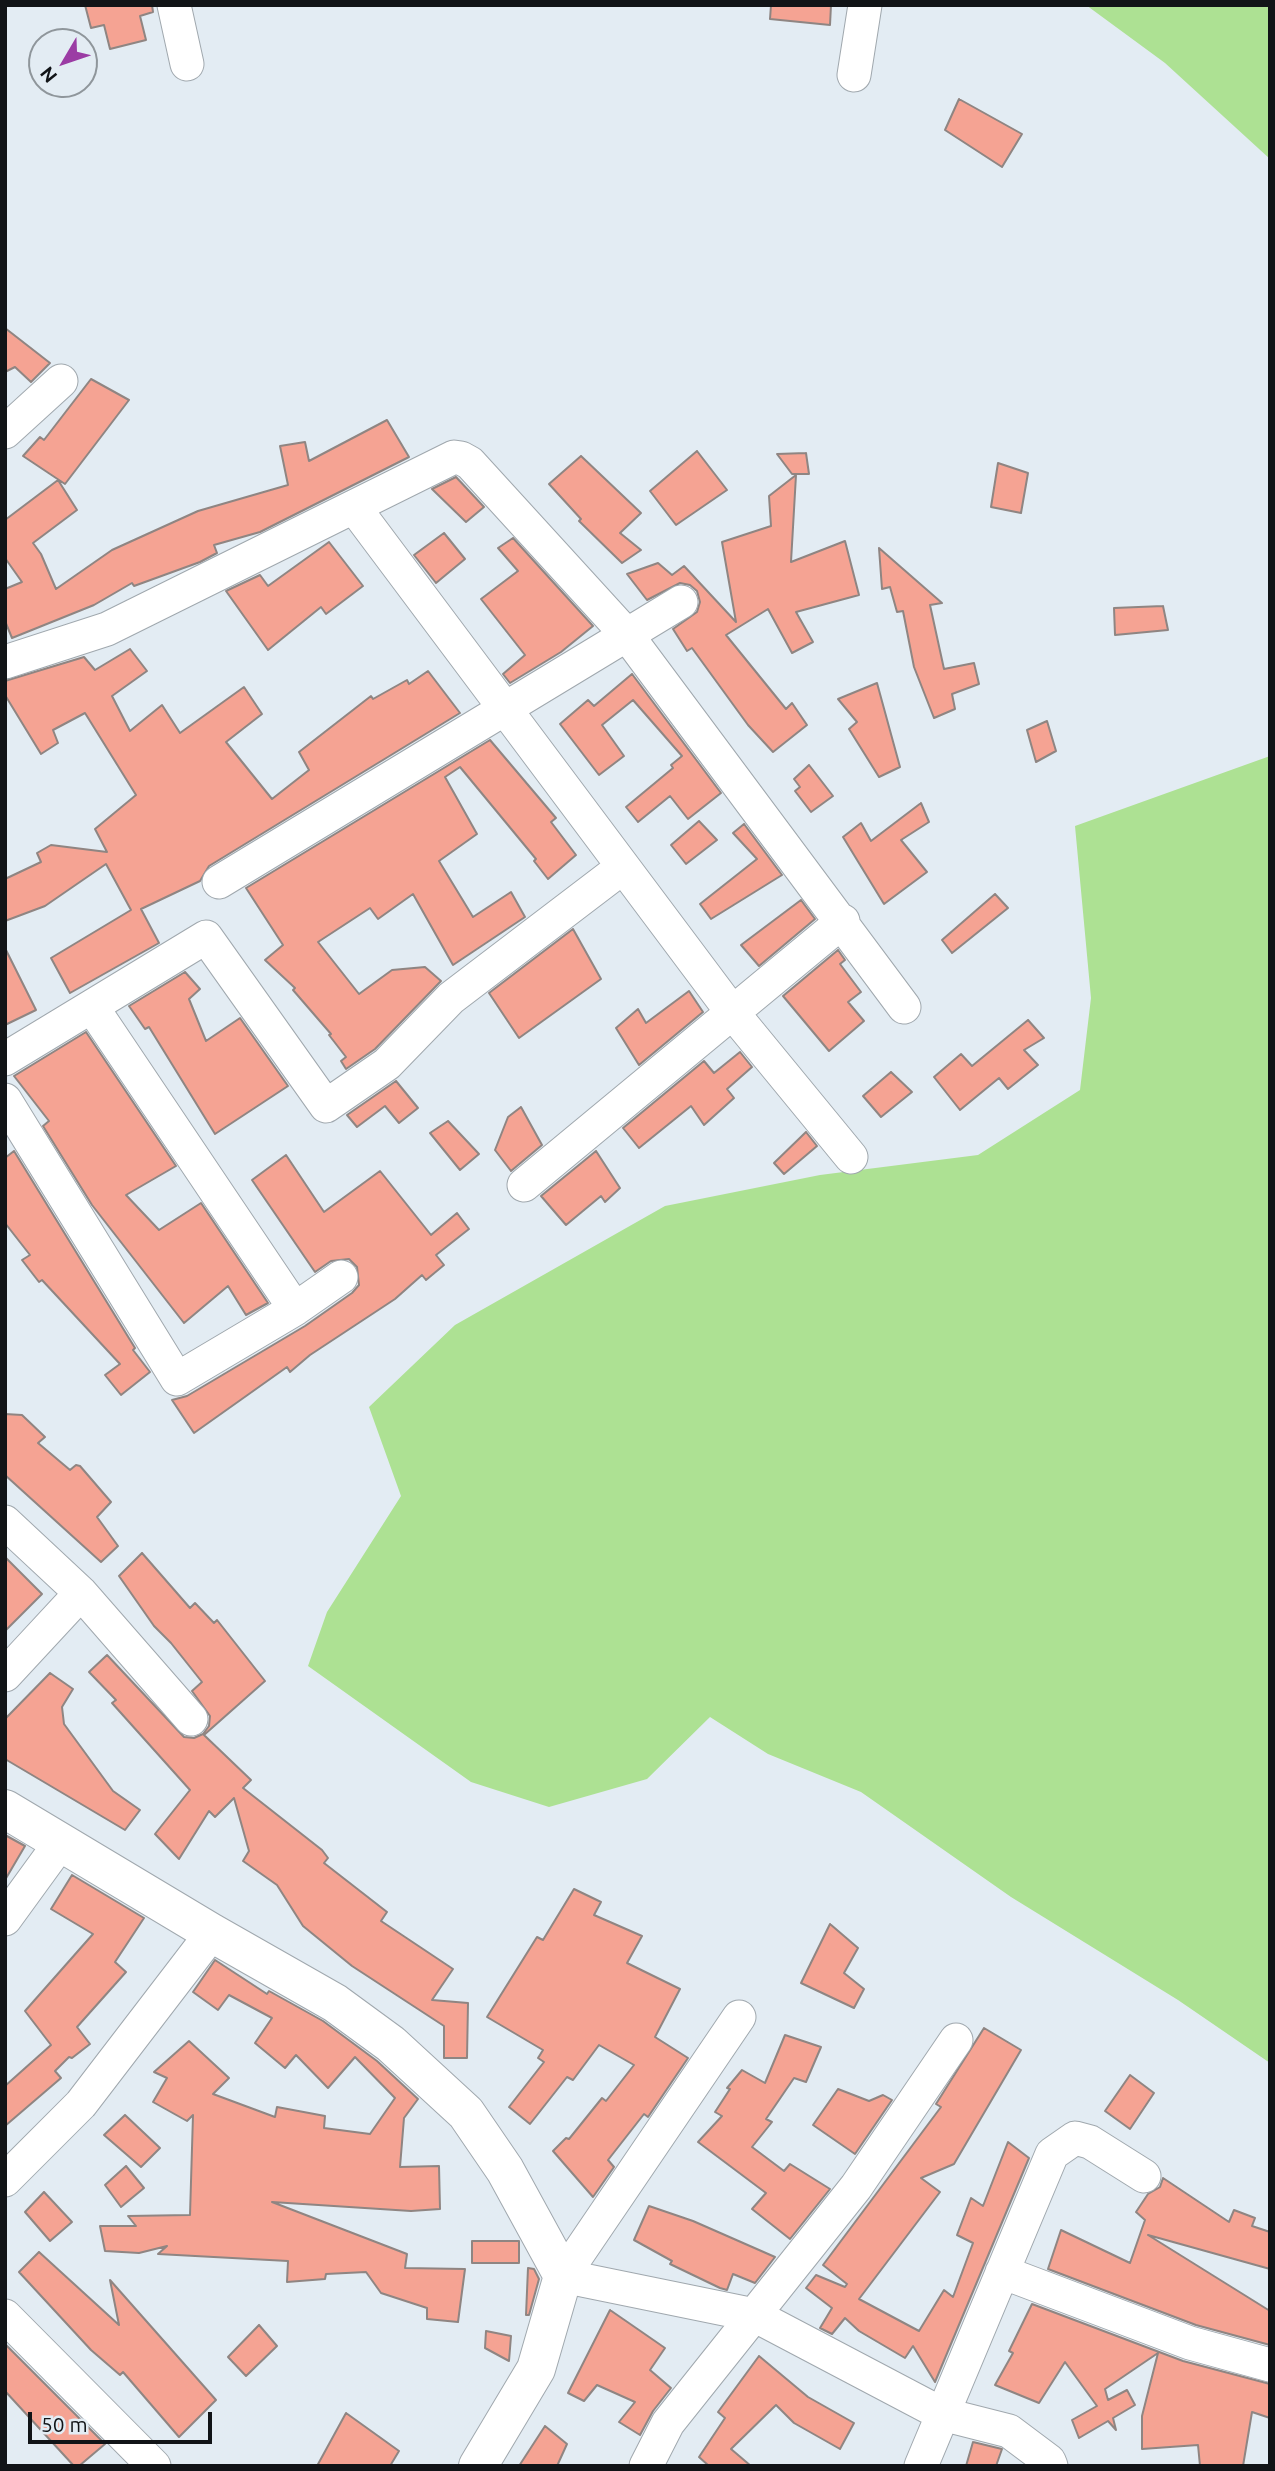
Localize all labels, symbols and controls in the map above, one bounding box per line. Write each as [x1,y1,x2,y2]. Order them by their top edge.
north arrow [28,28,98,98]
text: N [35,63,61,87]
scale bar [32,2398,215,2442]
text: 50 m [41,2412,88,2436]

